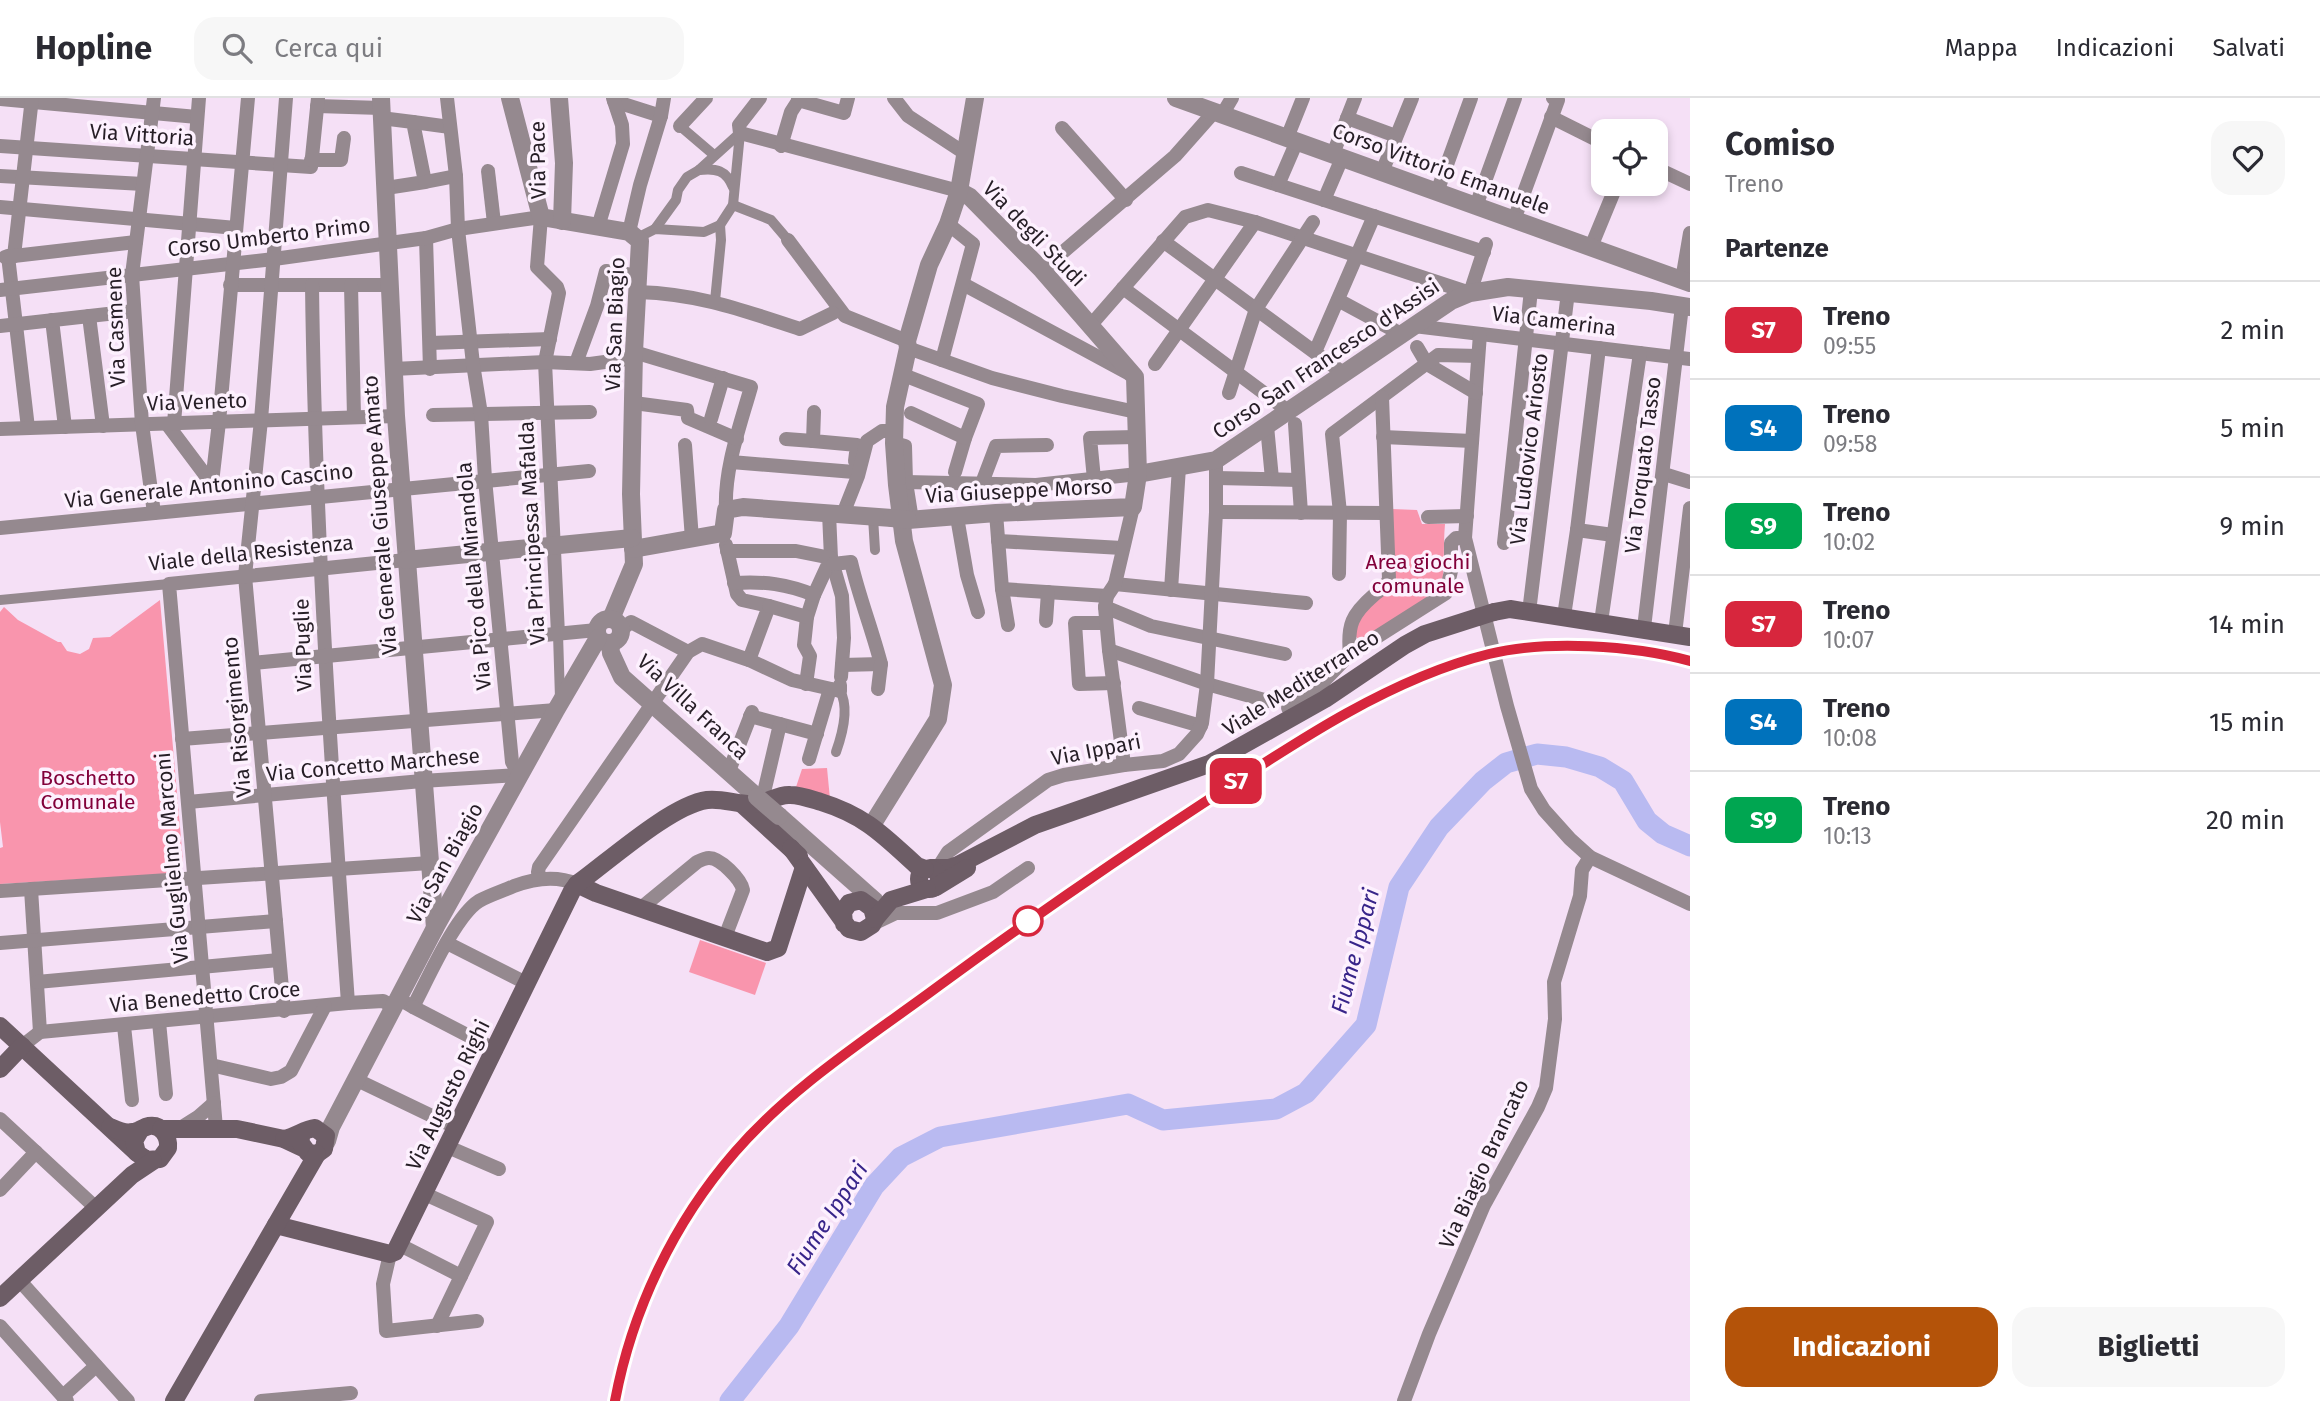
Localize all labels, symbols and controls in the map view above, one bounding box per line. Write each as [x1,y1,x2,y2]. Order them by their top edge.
search box [194,17,684,80]
text: Hopline [35,28,152,68]
icon: search [218,29,256,67]
text: Cerca qui [274,33,383,64]
text: Mappa [1945,34,2018,62]
text: Indicazioni [2056,34,2174,62]
text: Salvati [2212,34,2285,62]
street label: Via Vittoria [89,118,195,152]
street label: Corso Vittorio Emanuele [1329,118,1553,220]
map controls [1591,119,1668,196]
button: locate [1591,119,1668,196]
street label: Via Pace [524,121,552,199]
button: heart [2211,121,2285,195]
text: Comiso [1725,124,1835,164]
text: Treno [1725,170,1784,198]
street label: Via degli Studi [977,176,1091,292]
street label: Corso Umberto Primo [166,212,372,262]
text: Partenze [1725,233,1829,264]
street label: Via San Biagio [600,256,630,392]
street label: Via Casmene [101,266,131,388]
street label: Corso San Francesco d'Assisi [1207,273,1445,445]
street label: Via Camerina [1490,300,1618,342]
text: Treno [1823,301,1890,332]
text: 2 min [2220,315,2285,346]
text: S7 [1751,316,1776,344]
text: 09:55 [1823,332,1876,360]
street label: Via Ludovico Ariosto [1504,352,1554,546]
street label: Via Generale Giuseppe Amato [357,374,403,656]
street label: Via Torquato Tasso [1619,375,1667,555]
street label: Via Veneto [146,387,248,417]
text: Treno [1823,399,1890,430]
text: 5 min [2220,413,2285,444]
text: S4 [1750,414,1777,442]
street label: Via Principessa Mafalda [513,420,551,646]
text: 09:58 [1823,430,1878,458]
street label: Via Generale Antonino Cascino [63,458,355,514]
street label: Via Pico della Mirandola [451,461,497,691]
street label: Via Giuseppe Morso [925,473,1113,509]
text: Treno [1823,497,1890,528]
text: 9 min [2220,511,2285,542]
text: S9 [1750,512,1777,540]
text: 10:02 [1823,528,1875,556]
street label: Viale della Resistenza [147,529,355,577]
park label: Area giochi comunale [1365,549,1471,599]
text: Treno [1823,595,1890,626]
street label: Via Puglie [288,598,318,692]
text: 14 min [2208,609,2285,640]
text: S7 [1751,610,1776,638]
street label: Viale Mediterraneo [1218,624,1384,742]
text: 10:07 [1823,626,1874,654]
street label: Via Risorgimento [217,636,257,798]
street label: Via Villa Franca [632,649,754,765]
text: Treno [1823,693,1890,724]
text: 15 min [2209,707,2285,738]
text: S4 [1750,708,1777,736]
text: 10:08 [1823,724,1877,752]
street label: Via Ippari [1049,729,1143,771]
street label: Via Concetto Marchese [265,743,481,787]
street label: Via Guglielmo Marconi [150,751,194,965]
line badge: S7 [1204,758,1268,804]
park label: Boschetto Comunale [40,765,136,815]
text: S7 [1224,767,1248,795]
text: Treno [1823,791,1890,822]
street label: Via San Biagio [401,798,489,928]
text: 20 min [2206,805,2285,836]
text: S9 [1750,806,1777,834]
text: 10:13 [1823,822,1872,850]
water label: Fiume Ippari [1325,885,1385,1017]
unlabelled marker [1013,906,1043,936]
street label: Via Benedetto Croce [108,976,302,1018]
street label: Via Augusto Righi [400,1015,496,1175]
street label: Via Biagio Brancato [1433,1075,1535,1253]
water label: Fiume Ippari [780,1156,874,1280]
button: Indicazioni [1725,1307,1998,1387]
button: Biglietti [2012,1307,2285,1387]

